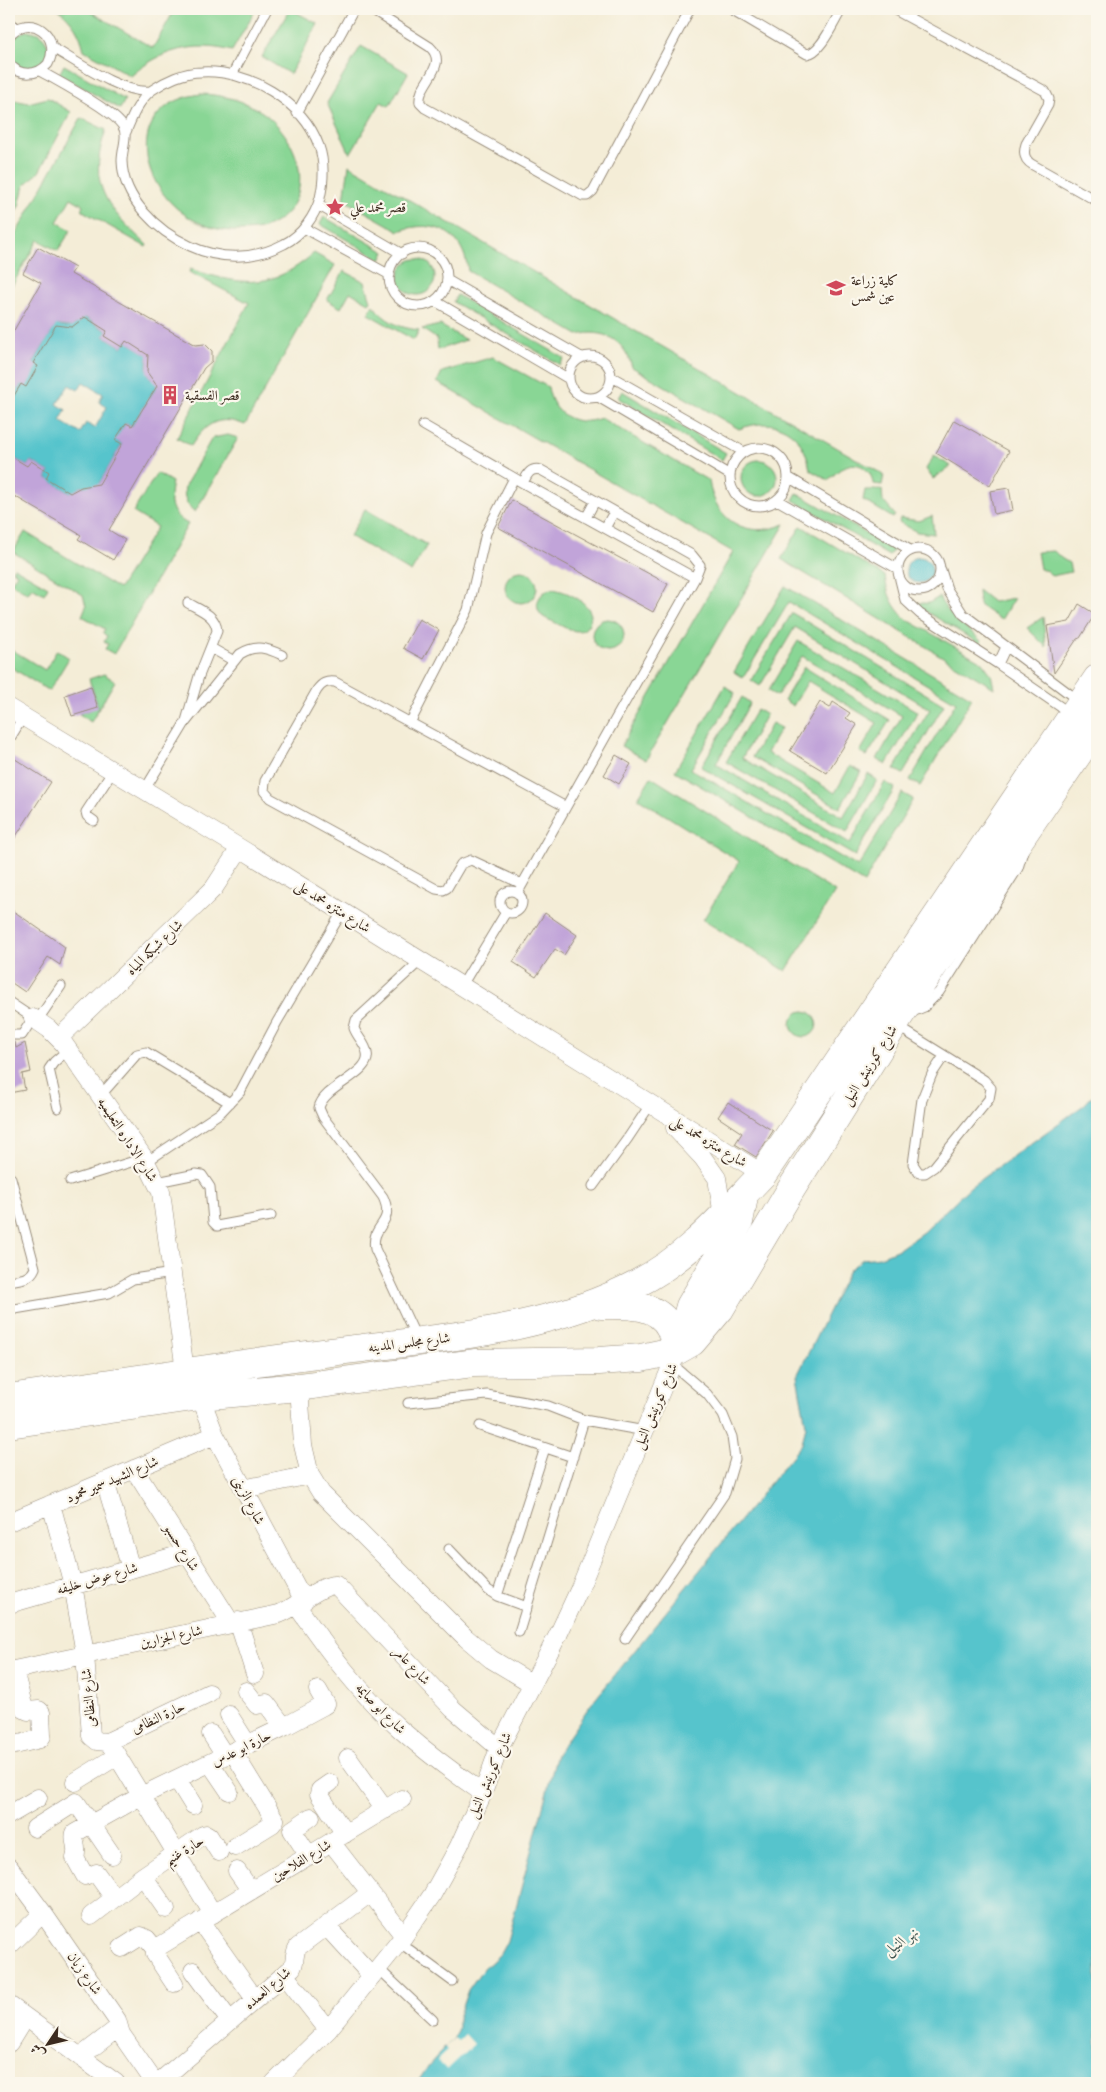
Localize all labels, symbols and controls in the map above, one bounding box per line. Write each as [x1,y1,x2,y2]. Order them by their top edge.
place icon: قصر محمد علي [324,196,346,218]
place label: قصر محمد علي [350,198,406,220]
place label: كلية زراعة عين شمس [851,271,898,306]
school or university icon: كلية زراعة عين شمس [825,277,847,299]
building icon: قصر الفسقية [159,384,181,406]
place label: قصر الفسقية [185,386,240,405]
street label: شارع منتزه محمد على [290,876,374,939]
street label: شارع شبكه المياه [122,915,188,981]
street label: شارع كورنيش النيل [837,1021,904,1110]
street label: شارع الاداره التعليميه [91,1093,162,1186]
street label: شارع منتزه محمد على [666,1111,750,1173]
street label: شارع مجلس المدينه [367,1328,451,1359]
street label: شارع كورنيش النيل [629,1360,684,1453]
street label: شارع الشهيد سمير محمود [63,1451,162,1509]
street label: شارع الزينى [226,1473,269,1529]
street label: شارع حسبو [157,1518,204,1576]
street label: شارع عوض خليفه [54,1558,141,1601]
street label: شارع الجزارين [138,1621,205,1654]
street label: شارع عامر [387,1642,435,1690]
street label: شارع النظامى [76,1668,103,1728]
street label: شارع ابو صايمه [350,1678,410,1740]
street label: حارة النظامى [128,1697,188,1738]
street label: حارة ابو عدس [208,1726,274,1771]
street label: شارع كورنيش النيل [463,1729,518,1822]
street label: حارة غنيم [161,1831,210,1873]
street label: شارع الفلاحين [268,1835,336,1887]
water label: نهر النيل [879,1922,923,1961]
street label: شارع زيان [61,1948,106,2000]
street label: شارع العمده [240,1963,296,2015]
north arrow [22,2020,72,2070]
text: ش [26,2040,50,2062]

